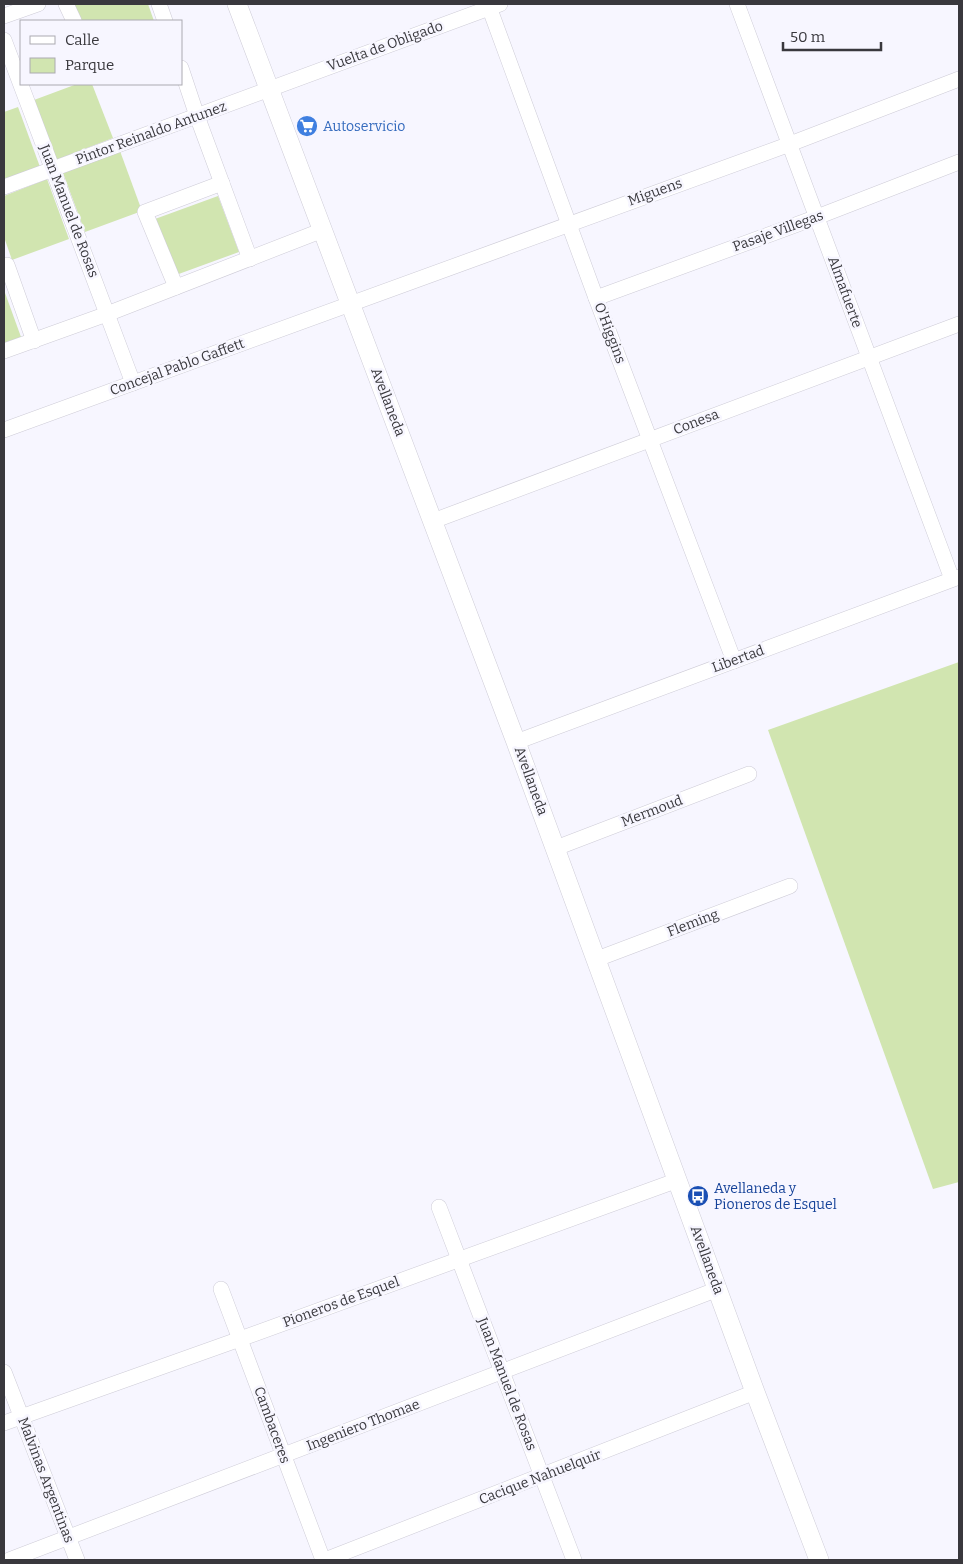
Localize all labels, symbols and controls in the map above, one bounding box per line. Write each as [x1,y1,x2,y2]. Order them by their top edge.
street label: Vuelta de Obligado [325,17,445,75]
legend [20,20,182,85]
scale bar [783,20,880,52]
text: 50 m [790,28,826,46]
text: Calle [65,31,99,49]
text: Parque [65,56,114,74]
street label: Pintor Reinaldo Antunez [73,98,229,168]
supermarket icon: Autoservicio [295,114,319,138]
place label: Autoservicio [323,118,405,135]
street label: Juan Manuel de Rosas [35,141,102,280]
street label: Miguens [626,174,684,210]
street label: Pasaje Villegas [730,207,826,255]
street label: Almafuerte [824,254,866,330]
street label: O'Higgins [591,300,629,366]
street label: Concejal Pablo Gaffett [107,335,247,399]
street label: Avellaneda [367,365,409,439]
street label: Conesa [671,405,722,438]
street label: Libertad [709,642,767,676]
street label: Avellaneda [511,744,551,818]
street label: Mermoud [619,792,685,830]
street label: Fleming [665,905,721,941]
place label: Avellaneda y Pioneros de Esquel [714,1180,837,1213]
bus stop icon: Avellaneda y Pioneros de Esquel [686,1184,710,1208]
street label: Avellaneda [687,1223,727,1297]
street label: Pioneros de Esquel [280,1273,402,1331]
street label: Juan Manuel de Rosas [473,1314,540,1453]
street label: Cambaceres [250,1384,294,1466]
street label: Ingeniero Thomae [304,1396,422,1454]
street label: Malvinas Argentinas [14,1415,78,1545]
street label: Cacique Nahuelquir [476,1446,604,1508]

